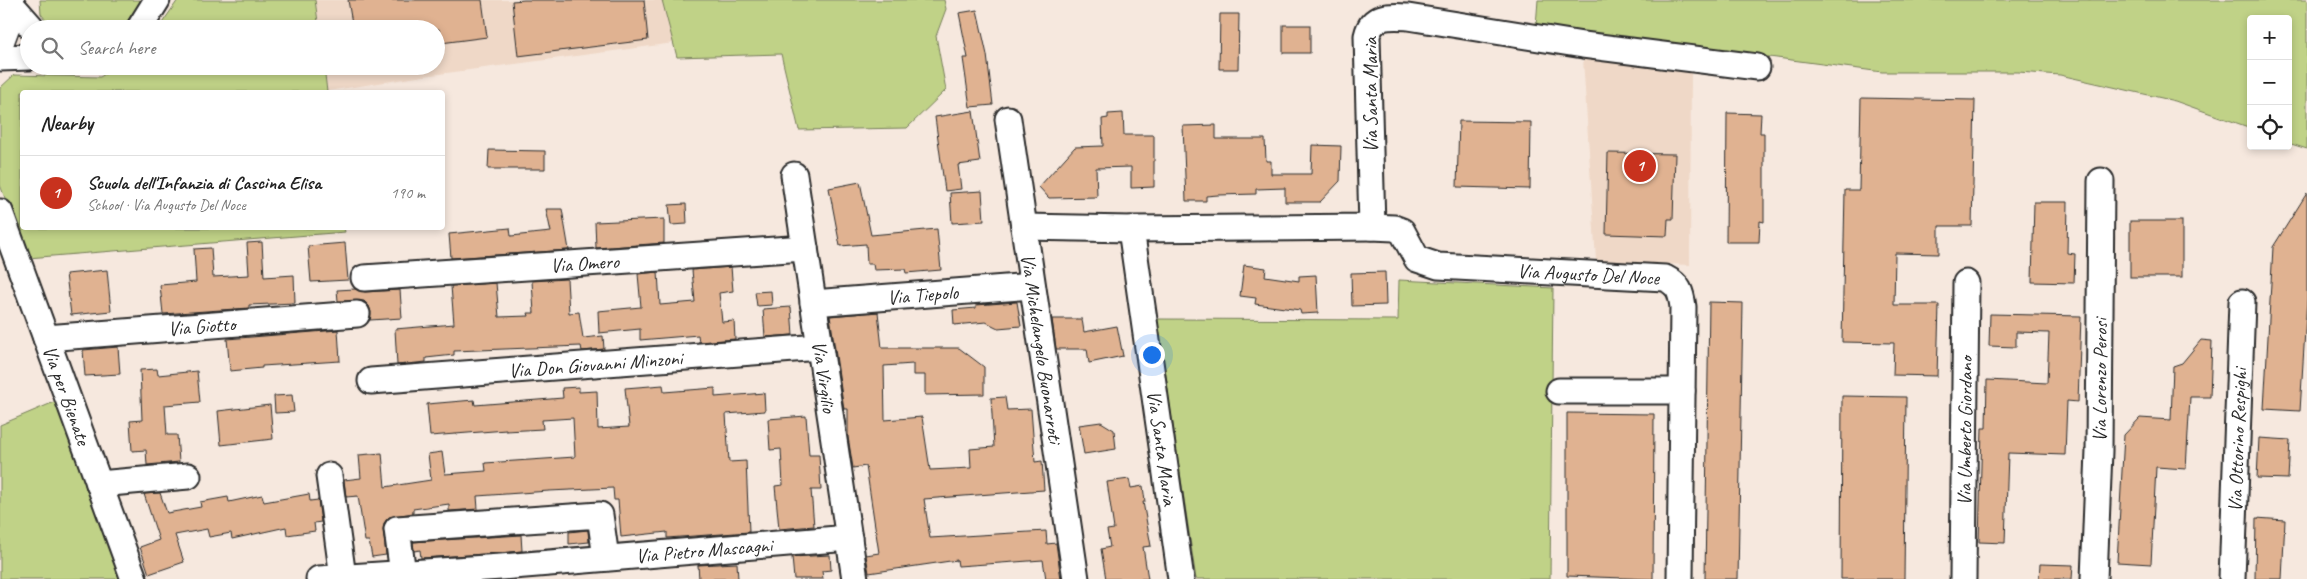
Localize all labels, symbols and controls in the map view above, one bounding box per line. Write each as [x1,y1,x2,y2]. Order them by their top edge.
map controls [2247,15,2292,150]
button: + [2247,15,2292,60]
search box [20,20,445,75]
icon: search [38,34,66,62]
text: Search here [78,36,155,60]
street label: Via Santa Maria [1358,36,1383,153]
button: − [2247,60,2292,105]
button: locate [2247,105,2292,150]
text: Nearby [40,110,93,136]
pin: 1 [1624,147,1656,185]
text: Scuola dell'Infanzia di Cascina Elisa [87,171,321,195]
text: 1 [52,183,60,203]
text: 190 m [391,183,425,203]
text: School · Via Augusto Del Noce [87,195,246,215]
street label: Via Omero [549,249,621,278]
street label: Via Michelangelo Buonarroti [1015,252,1068,447]
street label: Via Augusto Del Noce [1517,258,1661,291]
street label: Via Tiepolo [886,280,960,310]
street label: Via Giotto [167,311,238,342]
street label: Via Lorenzo Perosi [2087,316,2113,442]
street label: Via Virgilio [806,339,842,415]
street label: Via per Bienate [37,342,96,450]
your location [1139,342,1165,368]
street label: Via Don Giovanni Minzoni [508,345,686,384]
street label: Via Umberto Giordano [1952,354,1978,506]
street label: Via Ottorino Respighi [2222,365,2253,513]
street label: Via Santa Maria [1141,389,1182,508]
street label: Via Pietro Mascagni [635,532,776,569]

